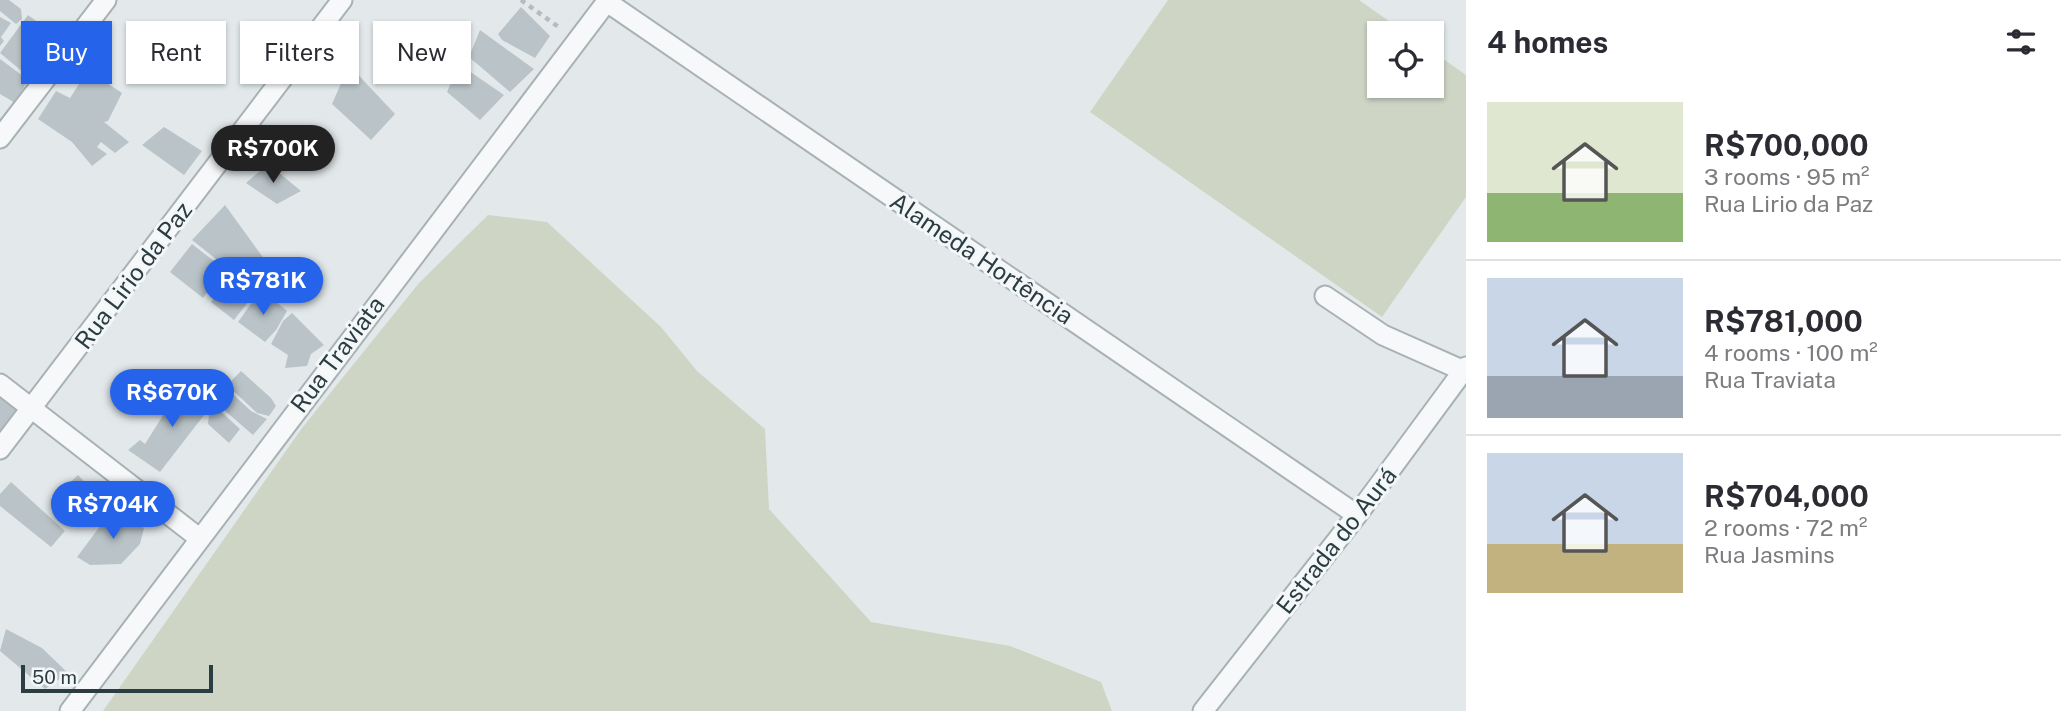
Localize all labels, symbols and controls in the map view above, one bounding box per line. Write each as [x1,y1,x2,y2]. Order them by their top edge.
chip: Buy [21,21,112,84]
chip: Rent [126,21,226,84]
chip: Filters [240,21,359,84]
chip: New [373,21,471,84]
map controls [1367,21,1444,98]
button: locate [1367,21,1444,98]
icon: filters [2002,23,2040,61]
text: 4 homes [1487,24,1608,60]
pin: R$700K [216,125,330,185]
text: R$700,000 [1704,127,1869,163]
icon: home [1543,130,1627,214]
text: R$700K [227,134,319,161]
text: 3 rooms · 95 m² [1704,163,1870,190]
street label: Alameda Hortência [885,186,1079,330]
text: Rua Lirio da Paz [1704,190,1873,217]
street label: Rua Lirio da Paz [69,196,197,354]
pin: R$781K [206,258,320,317]
text: R$781K [219,266,307,293]
street label: Rua Traviata [284,291,390,417]
text: R$781,000 [1704,303,1863,339]
icon: home [1543,306,1627,390]
text: 4 rooms · 100 m² [1704,339,1878,366]
text: Rua Traviata [1704,366,1836,393]
pin: R$670K [115,370,229,429]
text: R$670K [126,378,218,405]
street label: Estrada do Aurá [1270,461,1402,619]
text: R$704,000 [1704,478,1869,514]
icon: home [1543,481,1627,565]
pin: R$704K [56,482,170,541]
text: R$704K [67,490,159,517]
text: 2 rooms · 72 m² [1704,514,1867,541]
text: Rua Jasmins [1704,541,1835,568]
scale bar [21,662,214,694]
text: 50 m [32,666,77,688]

